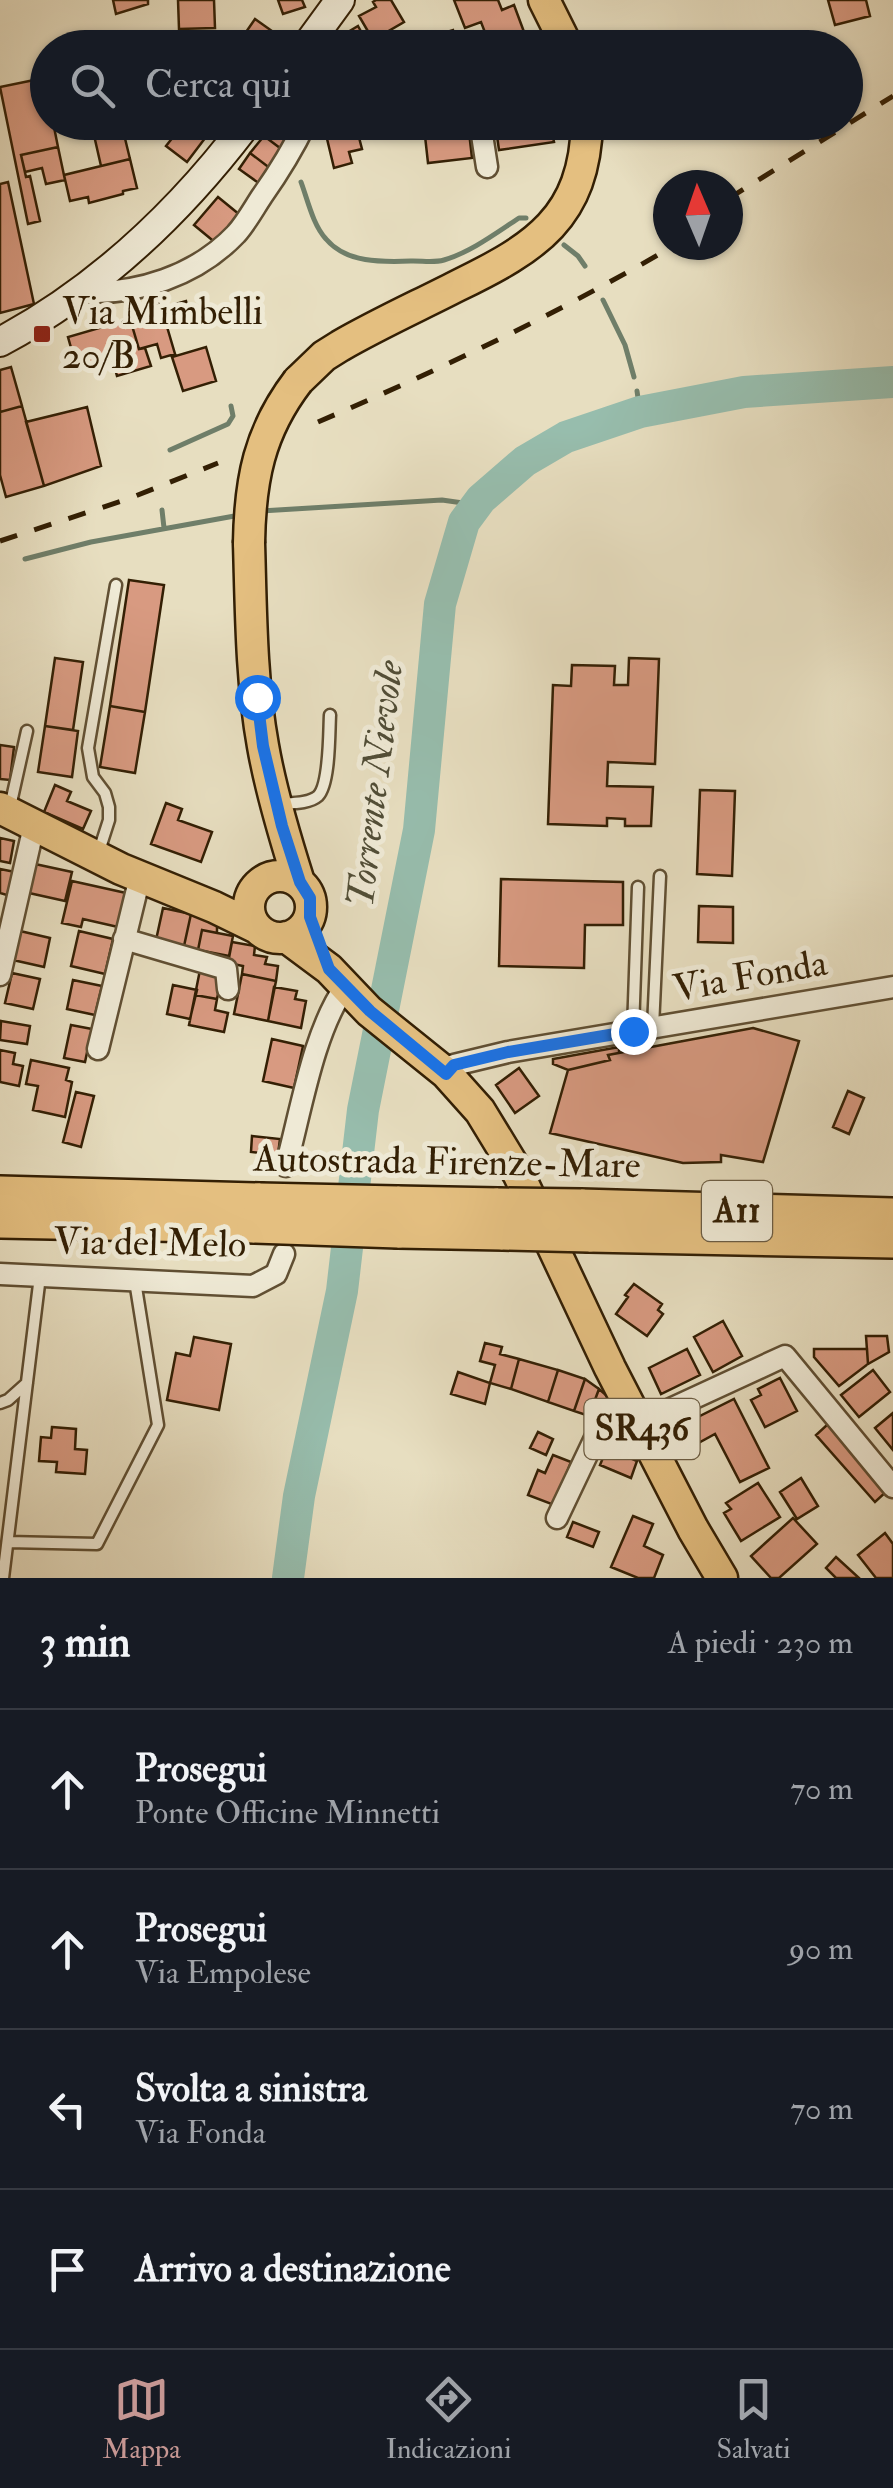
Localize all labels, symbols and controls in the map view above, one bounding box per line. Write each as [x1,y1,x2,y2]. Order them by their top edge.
search box [30,30,863,140]
icon: search [65,58,120,113]
text: Cerca qui [145,61,291,109]
north arrow [653,170,743,260]
place label: Via Mimbelli 20/B [62,288,263,380]
marker: Via Mimbelli 20/B [31,323,53,345]
water label: Torrente Nievole [335,657,416,910]
route start [235,675,281,721]
street label: Via Fonda [669,939,831,1013]
route end [611,1009,657,1055]
street label: Autostrada Firenze-Mare [252,1135,641,1189]
road number: A11 [702,1181,772,1241]
street label: Via del Melo [53,1217,247,1269]
road number: SR436 [584,1399,700,1459]
text: 3 min [40,1617,130,1669]
text: A piedi · 230 m [668,1623,853,1663]
text: Prosegui [135,1745,267,1793]
icon: ahead [40,1762,95,1817]
text: 70 m [790,1769,853,1809]
text: Ponte Officine Minnetti [135,1793,440,1833]
text: Prosegui [135,1905,267,1953]
icon: ahead [40,1922,95,1977]
text: 90 m [789,1929,853,1969]
text: Via Empolese [135,1953,311,1993]
text: Svolta a sinistra [135,2065,367,2113]
icon: left [40,2082,95,2137]
text: 70 m [790,2089,853,2129]
text: Via Fonda [135,2113,266,2153]
icon: arrive [40,2242,95,2297]
text: Arrivo a destinazione [135,2245,451,2293]
tab: Mappa [102,2372,181,2467]
tab: Indicazioni [386,2372,511,2467]
tab: Salvati [716,2372,791,2467]

